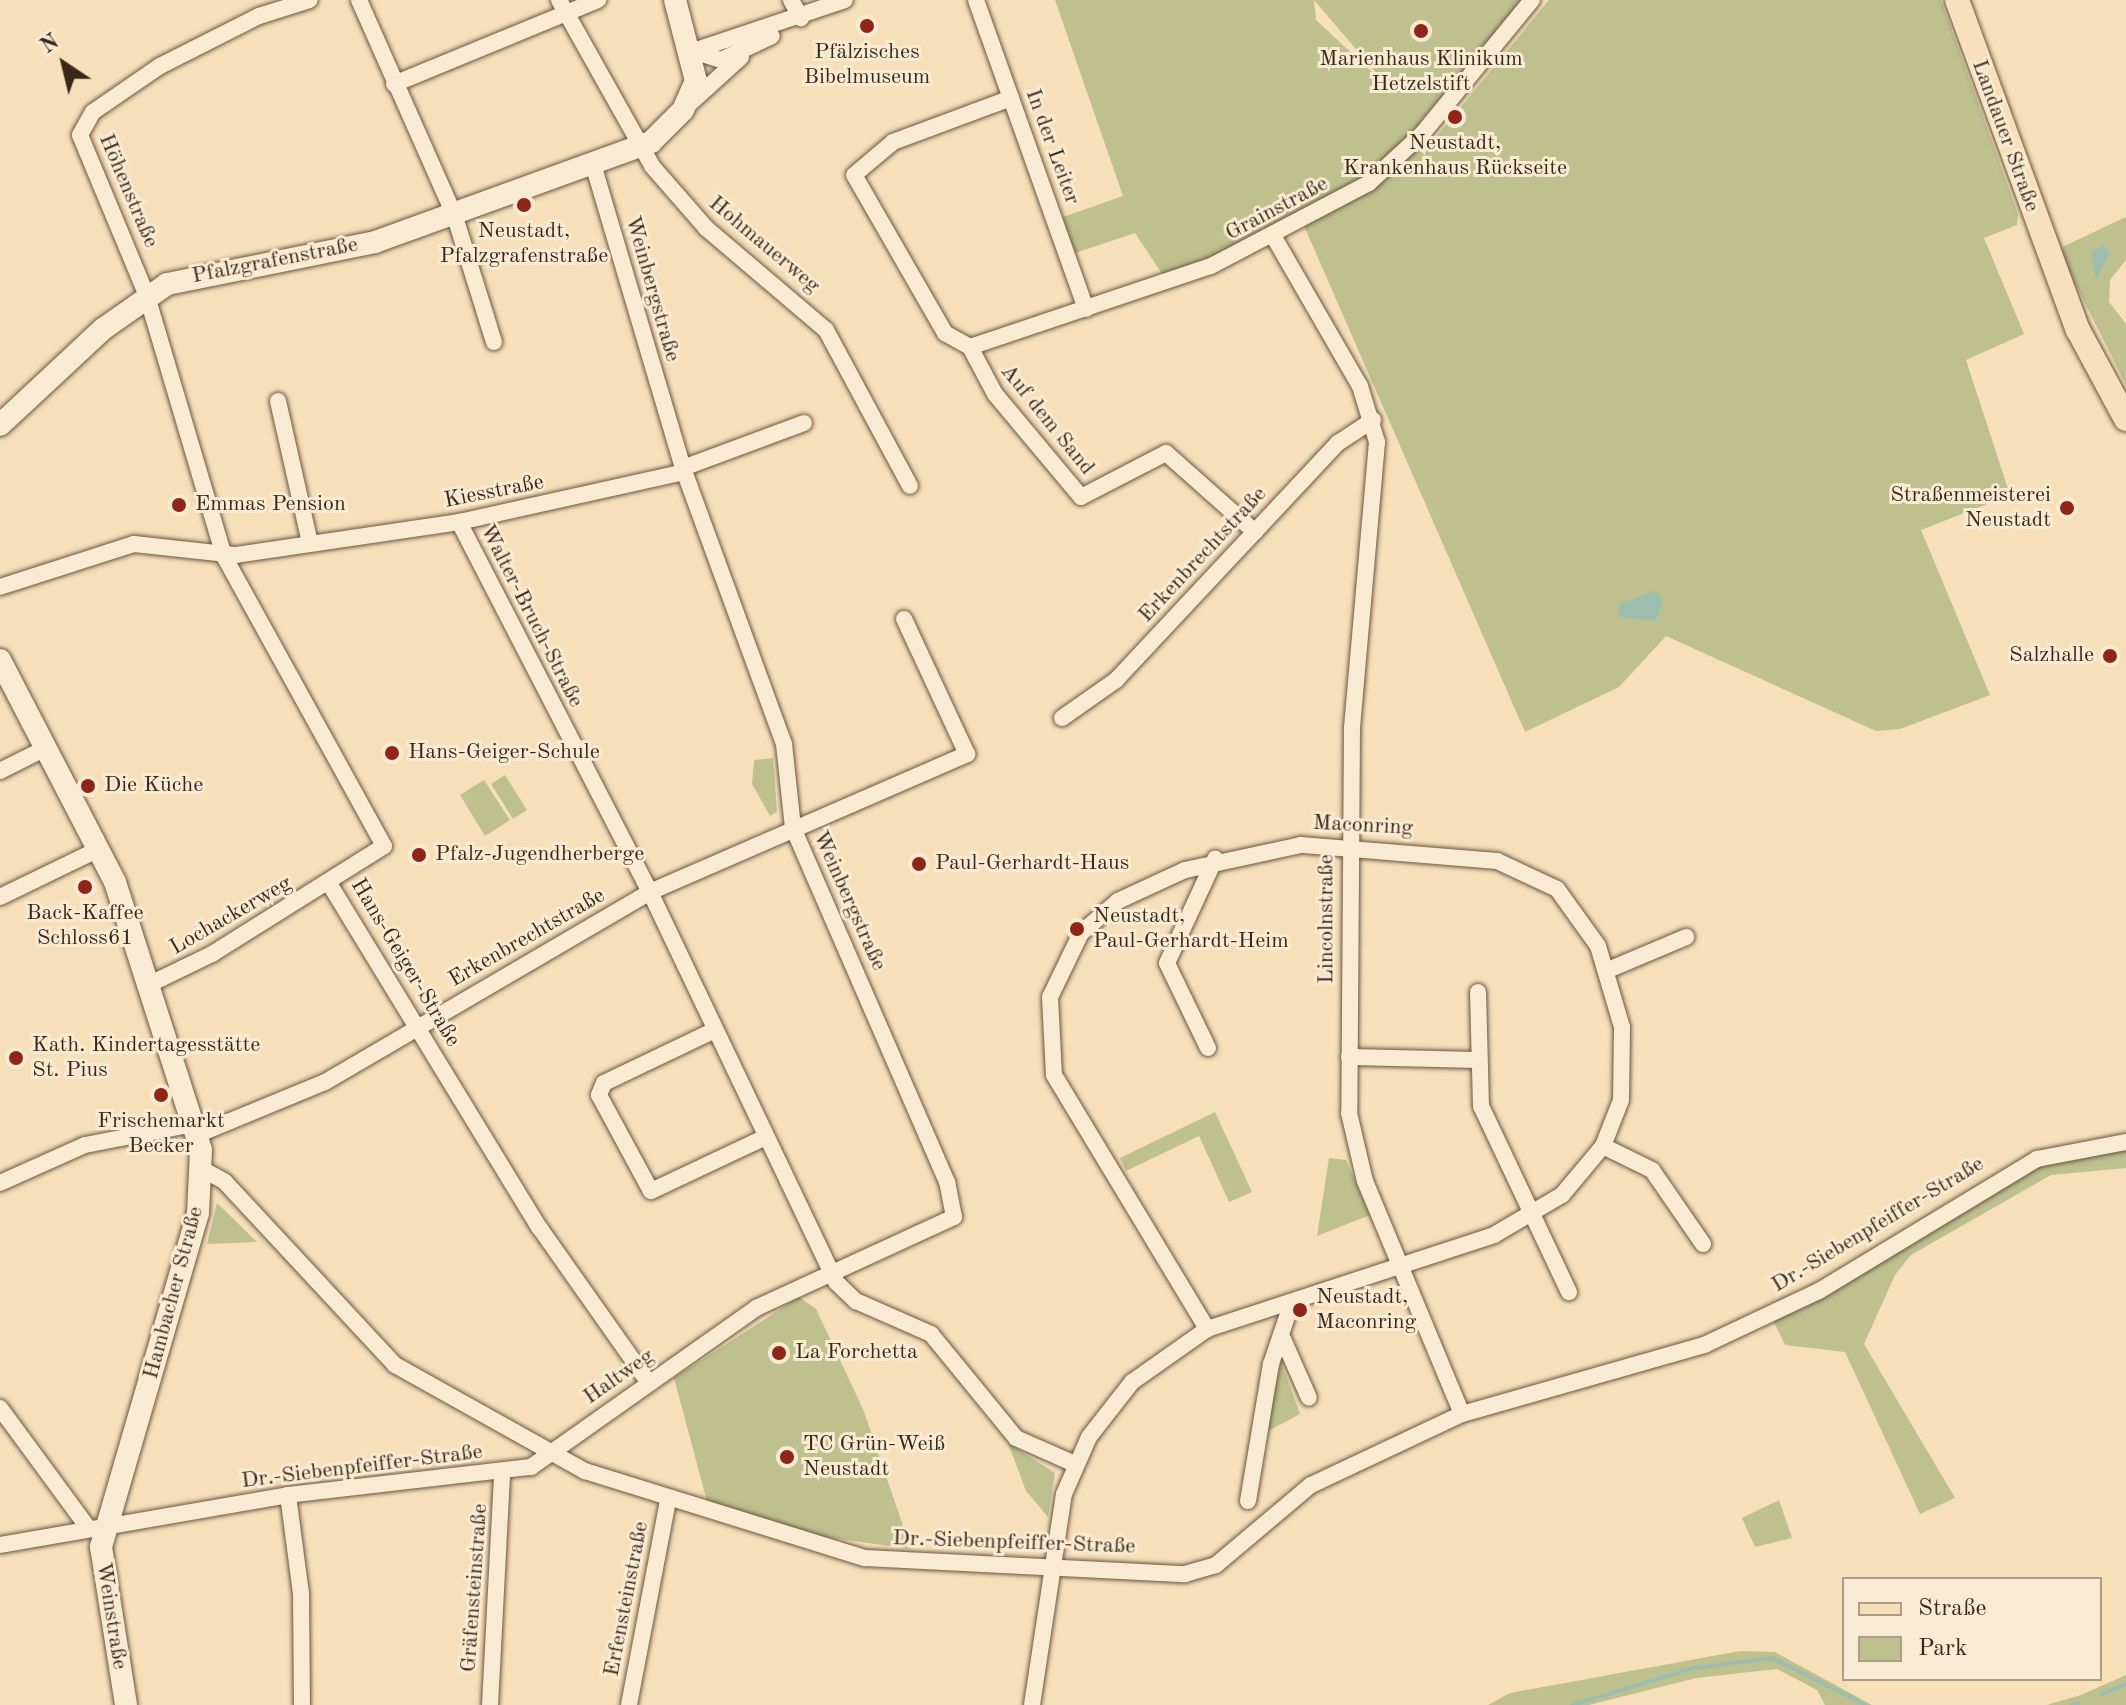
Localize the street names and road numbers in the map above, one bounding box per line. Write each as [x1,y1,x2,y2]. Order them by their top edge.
street label: Landauer Straße [1965,56,2045,216]
street label: In der Leiter [1019,86,1085,208]
street label: Höhenstraße [92,130,164,252]
street label: Grainstraße [1221,171,1333,247]
street label: Hohmauerweg [703,191,825,299]
street label: Weinbergstraße [619,213,685,365]
street label: Pfalzgrafenstraße [190,232,360,290]
street label: Auf dem Sand [994,359,1100,481]
street label: Kiesstraße [442,469,546,515]
street label: Erkenbrechtstraße [1133,482,1273,628]
street label: Walter-Bruch-Straße [473,520,589,712]
street label: Maconring [1312,810,1414,842]
street label: Weinbergstraße [806,827,892,975]
street label: Lincolnstraße [1314,854,1340,984]
street label: Lochackerweg [165,871,297,961]
street label: Hans-Geiger-Straße [344,874,466,1052]
street label: Erkenbrechtstraße [444,883,610,993]
street label: Dr.-Siebenpfeiffer-Straße [1767,1151,1989,1299]
street label: Hambacher Straße [138,1204,210,1382]
street label: Haltweg [579,1343,659,1411]
street label: Dr.-Siebenpfeiffer-Straße [240,1439,484,1495]
street label: Gräfensteinstraße [456,1503,494,1673]
street label: Erfensteinstraße [599,1519,655,1679]
street label: Dr.-Siebenpfeiffer-Straße [892,1526,1136,1560]
street label: Weinstraße [90,1561,132,1671]

